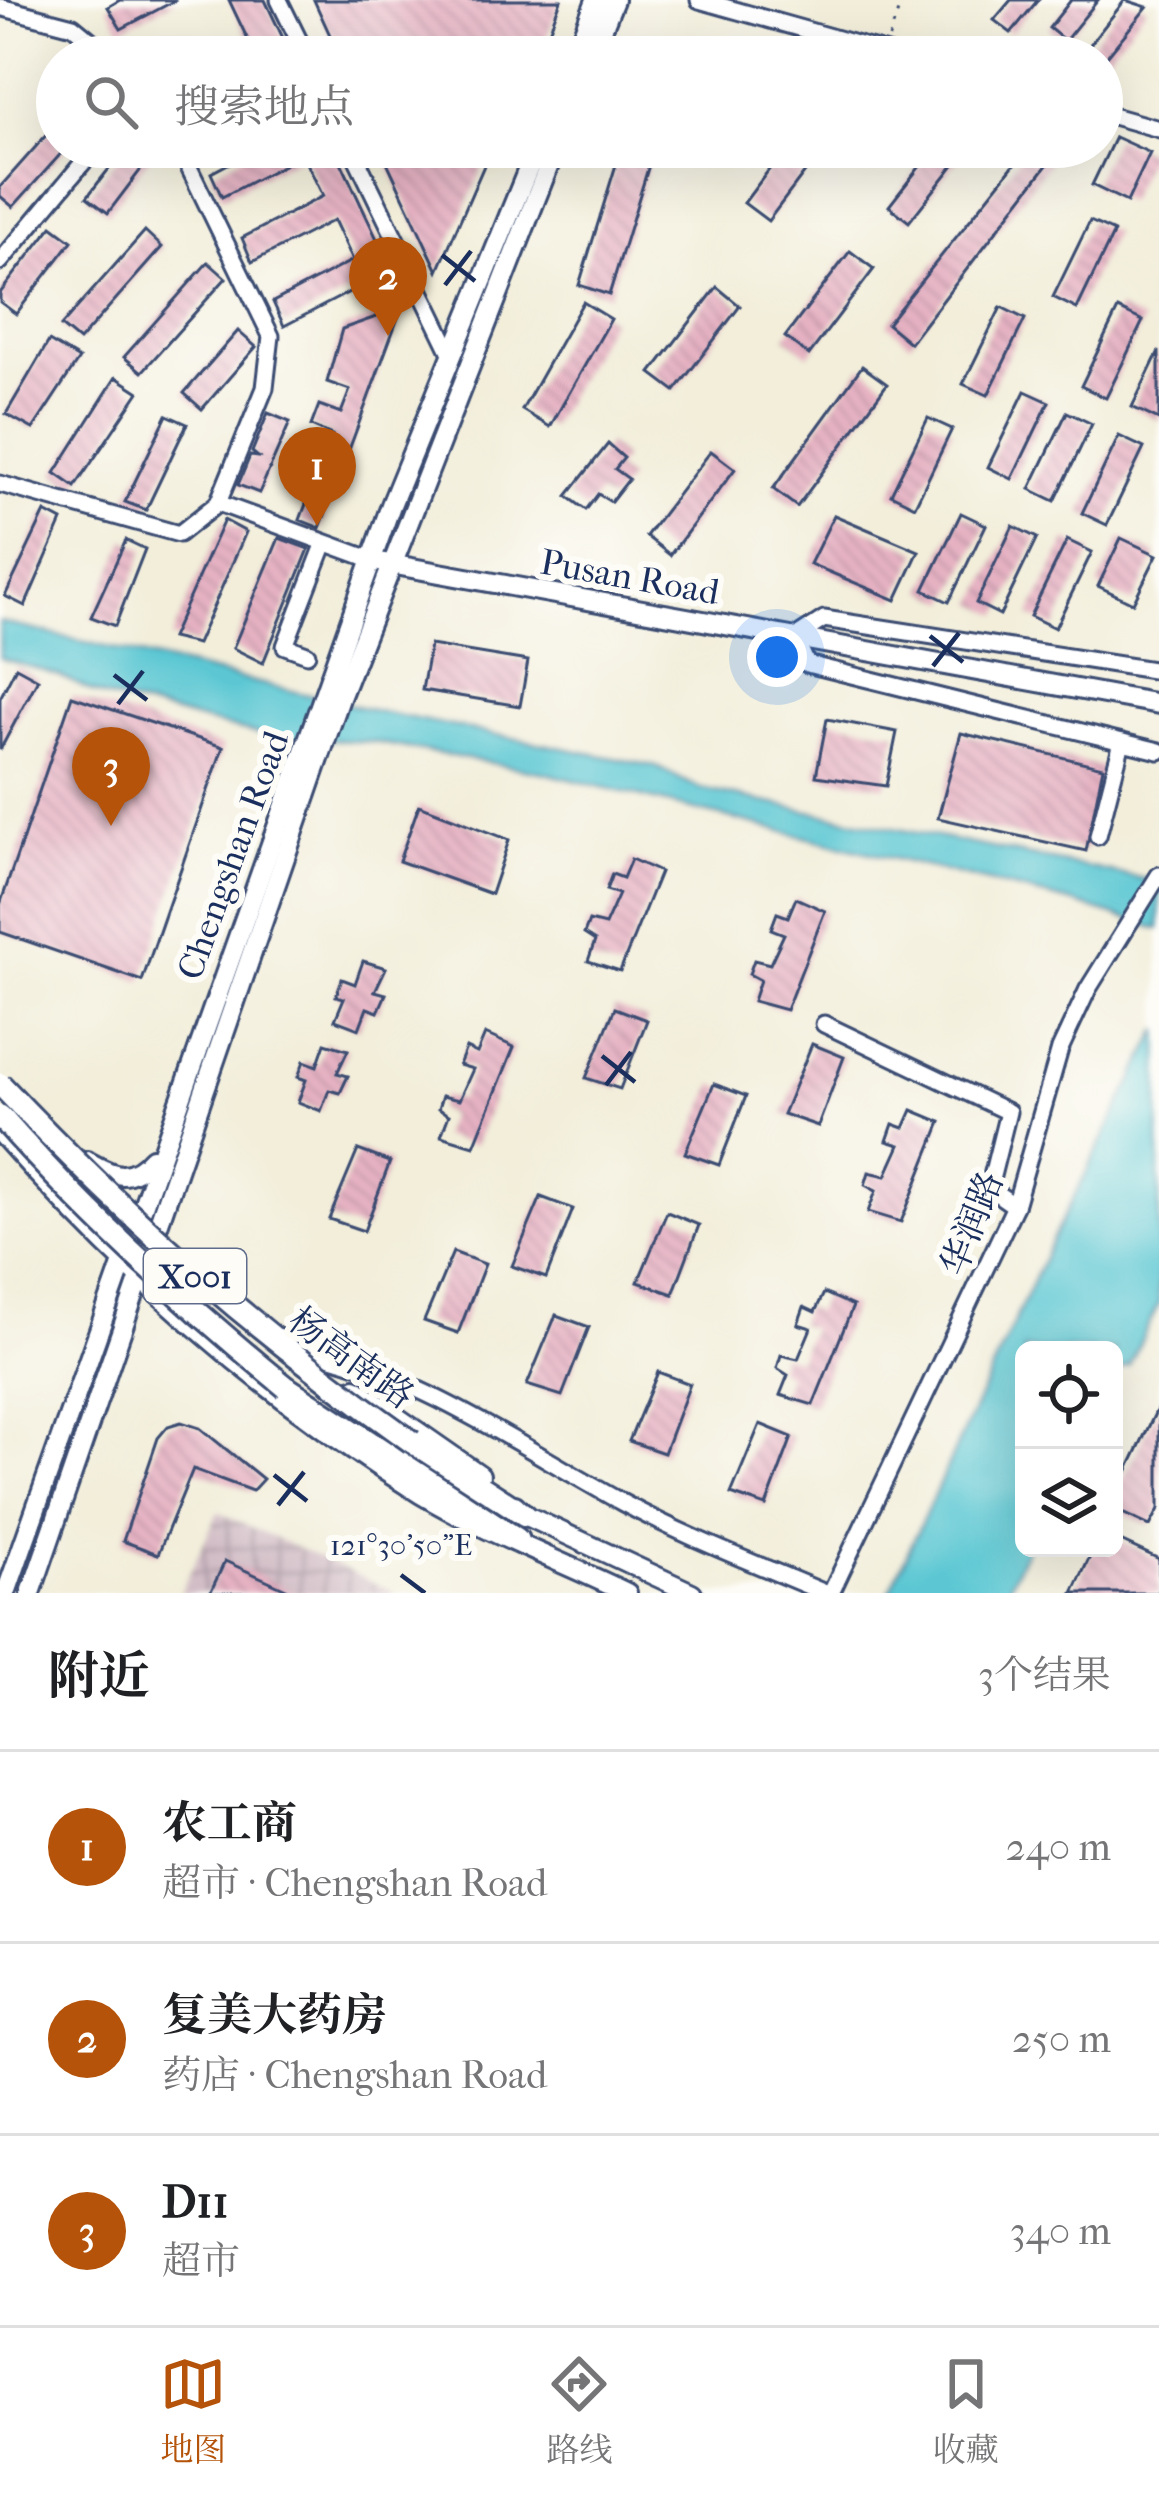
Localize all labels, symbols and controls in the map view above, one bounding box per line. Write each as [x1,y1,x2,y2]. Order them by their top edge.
search box [36,36,1123,168]
icon: search [78,69,144,135]
text: 搜索地点 [174,81,354,134]
pin: 2 [349,237,427,336]
pin: 1 [278,427,356,526]
street label: Pusan Road [537,541,723,613]
your location [747,627,807,687]
street label: Chengshan Road [169,725,297,985]
pin: 3 [72,727,150,826]
street label: 华润路 [932,1165,1012,1281]
road number: X001 [144,1249,246,1303]
street label: 杨高南路 [281,1298,422,1417]
map controls [1015,1341,1123,1557]
button: locate [1015,1341,1123,1449]
button: layers [1015,1449,1123,1557]
text: 121°30'50"E [330,1528,472,1563]
text: 附近 [48,1646,150,1706]
text: 3个结果 [978,1652,1111,1698]
text: 农工商 [162,1797,297,1850]
text: 1 [80,1824,94,1870]
text: 240 m [1006,1824,1111,1870]
text: 超市 · Chengshan Road [162,1860,547,1906]
text: 复美大药房 [162,1989,387,2042]
text: 2 [77,2016,97,2062]
text: 250 m [1012,2016,1111,2062]
text: 药店 · Chengshan Road [162,2052,547,2098]
text: D11 [162,2176,228,2229]
text: 3 [79,2208,95,2254]
text: 340 m [1010,2208,1111,2254]
text: 超市 [162,2238,240,2284]
tab: 地图 [160,2351,226,2470]
tab: 路线 [546,2351,612,2470]
tab: 收藏 [933,2351,999,2470]

